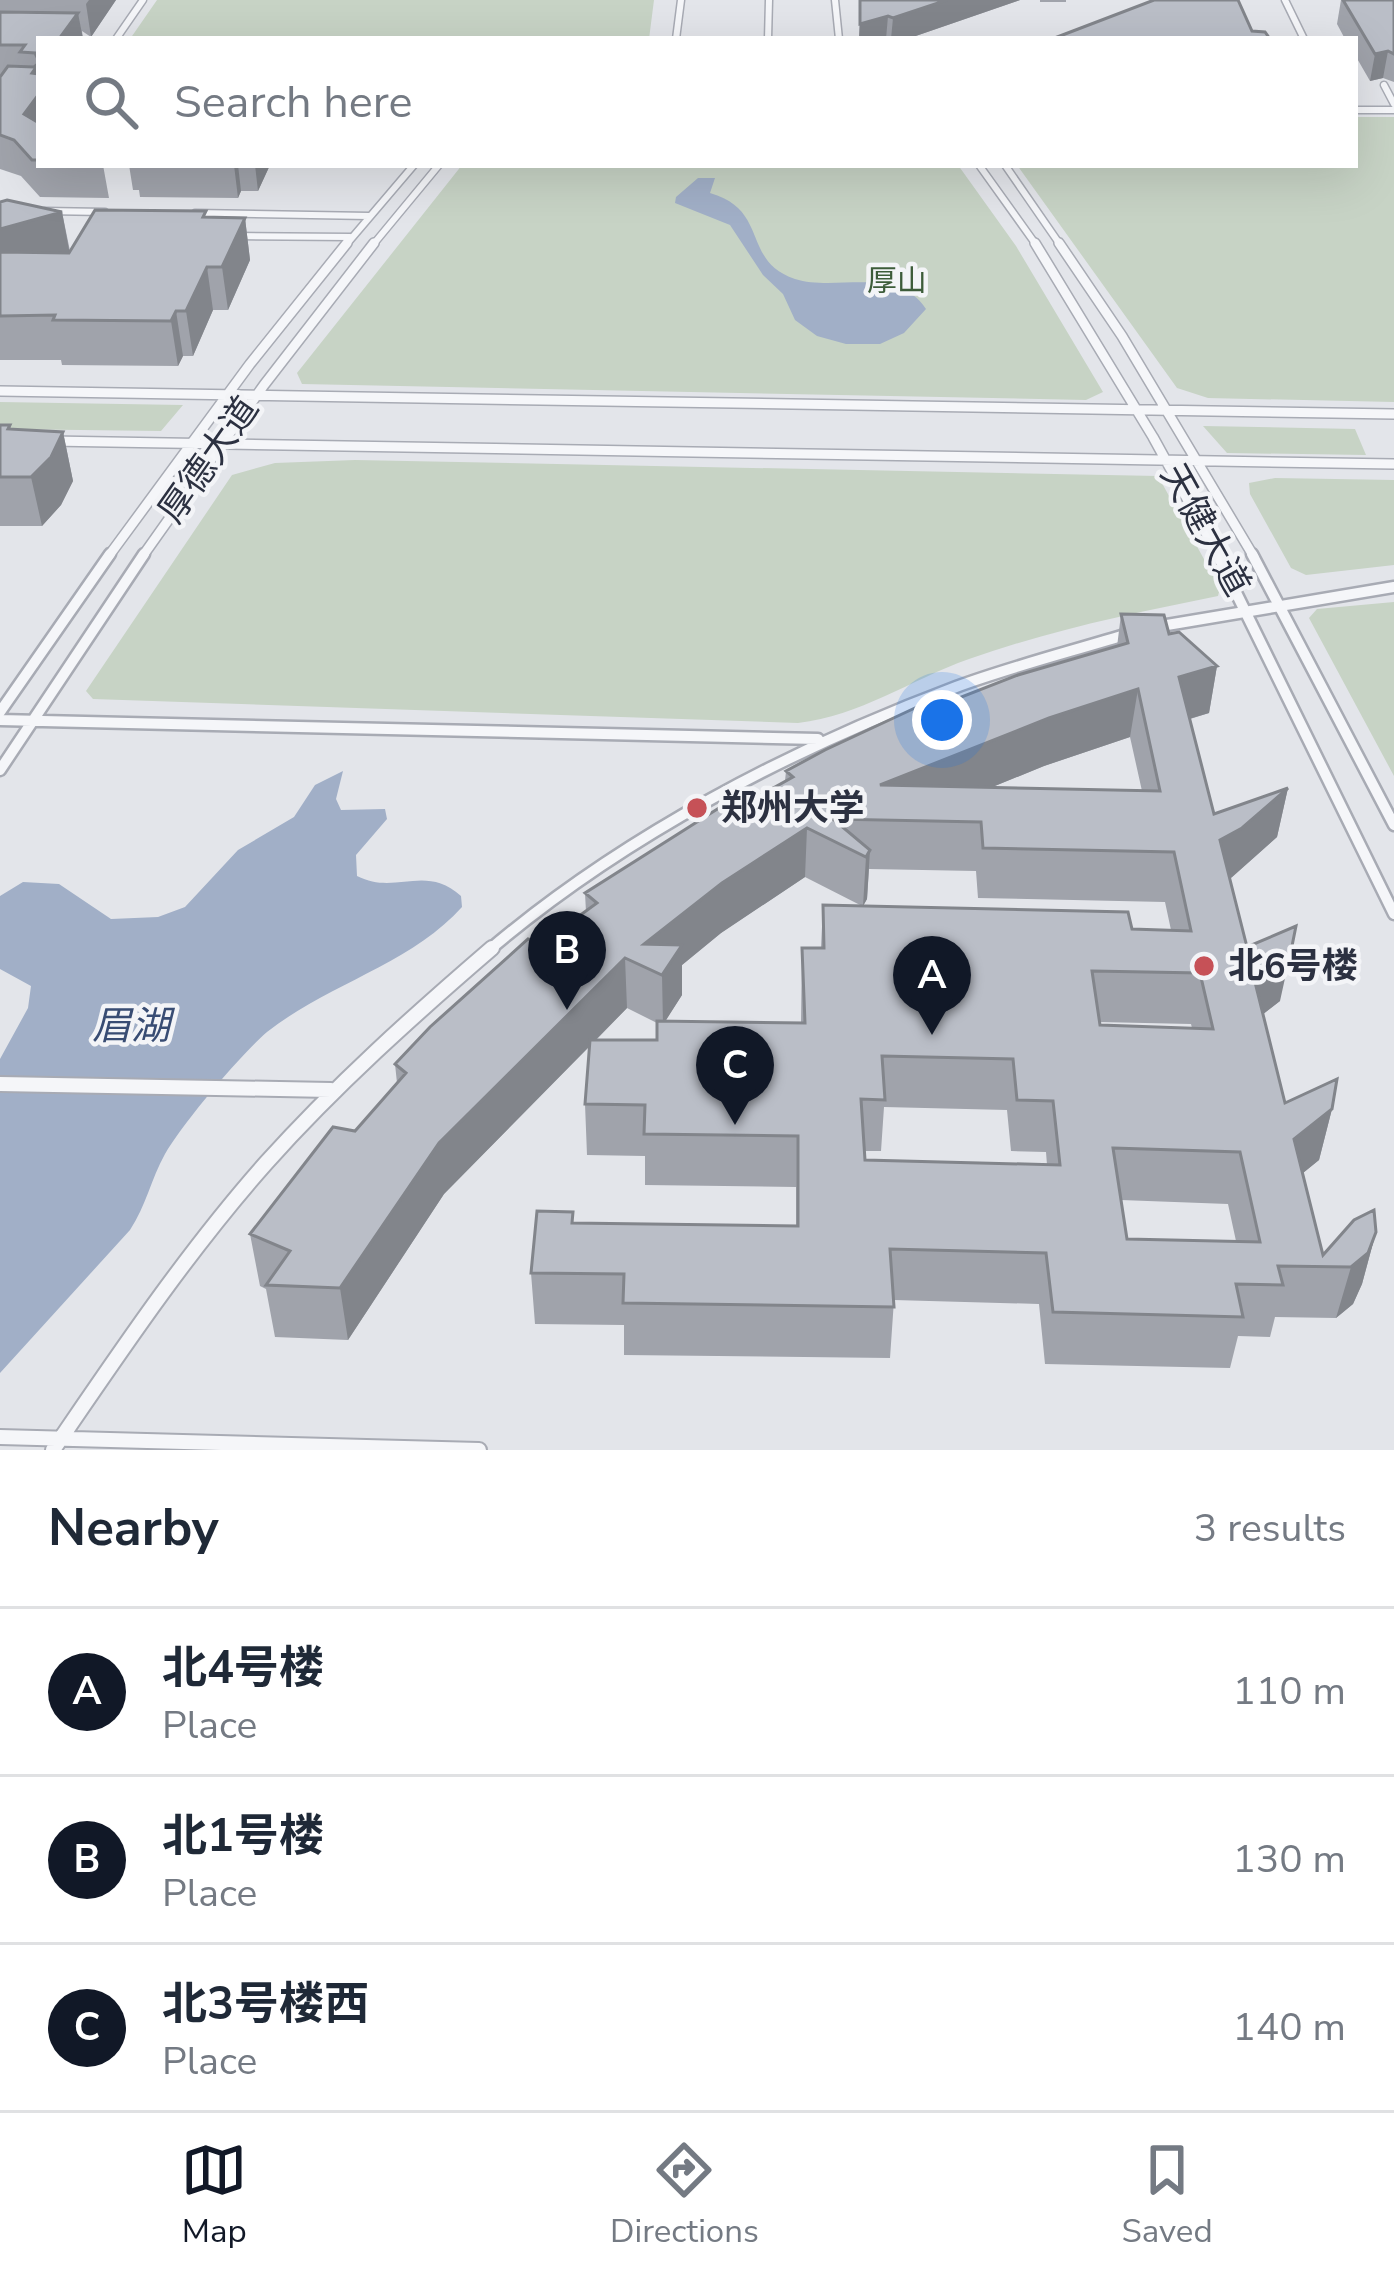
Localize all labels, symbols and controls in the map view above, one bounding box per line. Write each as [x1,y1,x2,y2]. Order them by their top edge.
search box [36,36,1358,168]
icon: search [78,69,144,135]
text: Search here [174,72,413,133]
park label: 厚山 [867,261,927,302]
street label: 厚德大道 [148,387,270,533]
street label: 天健大道 [1149,455,1261,605]
your location [912,690,972,750]
place label: 郑州大学 [721,784,865,833]
marker: 郑州大学 [684,795,710,821]
pin: B [528,911,606,1010]
pin: A [893,936,971,1035]
place label: 北6号楼 [1228,942,1358,991]
marker: 北6号楼 [1191,953,1217,979]
water label: 眉湖 [92,1000,176,1053]
pin: C [696,1026,774,1125]
text: Nearby [48,1493,219,1563]
text: 3 results [1194,1502,1346,1555]
text: 北4号楼 [162,1638,324,1699]
text: A [72,1665,102,1718]
text: 110 m [1232,1665,1346,1718]
text: Place [162,1699,257,1752]
text: 北1号楼 [162,1806,324,1867]
text: B [74,1833,100,1886]
text: 130 m [1232,1833,1346,1886]
text: Place [162,1867,257,1920]
text: 北3号楼西 [162,1974,369,2035]
text: C [74,2001,100,2054]
text: 140 m [1232,2001,1346,2054]
text: Place [162,2035,257,2088]
tab: Map [181,2137,247,2254]
tab: Directions [610,2137,759,2254]
tab: Saved [1121,2137,1213,2254]

